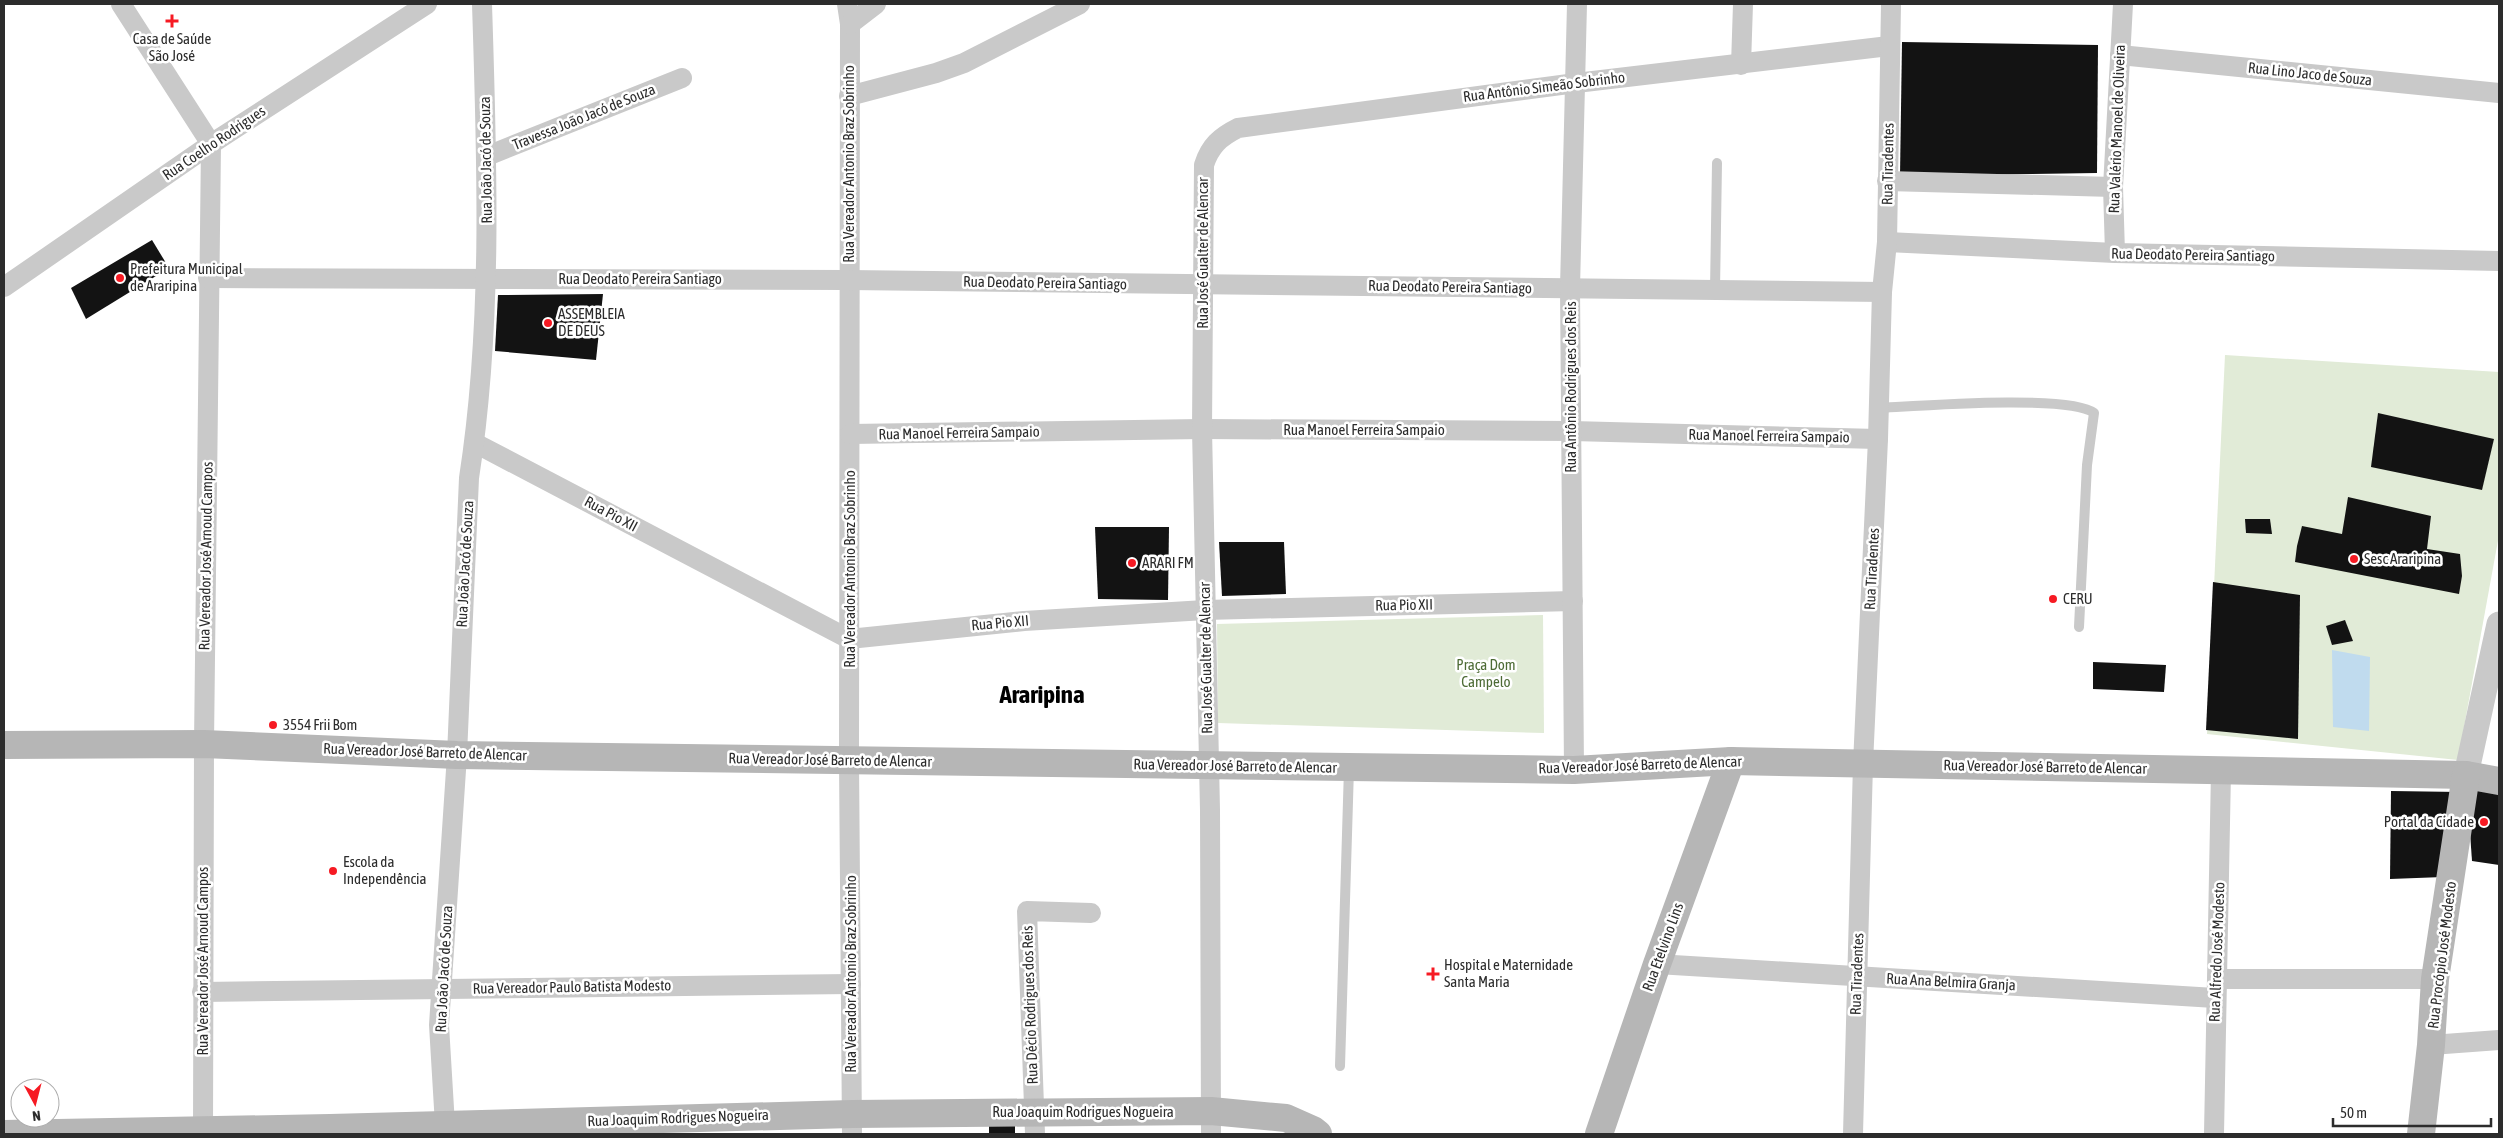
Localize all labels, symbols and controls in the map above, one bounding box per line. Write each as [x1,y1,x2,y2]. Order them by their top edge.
marker: Casa de Saúde São José [165,14,179,28]
place label: Casa de Saúde São José [133,30,211,64]
street label: Rua Valério Manoel de Oliveira [2105,44,2128,214]
street label: Rua Lino Jaco de Souza [2247,59,2373,88]
street label: Rua Vereador Antonio Braz Sobrinho [840,65,857,263]
street label: Rua Antônio Simeão Sobrinho [1462,68,1626,105]
street label: Travessa João Jacó de Souza [510,80,658,153]
street label: Rua João Jacó de Souza [476,96,495,224]
street label: Rua Coelho Rodrigues [159,102,268,183]
street label: Rua Tiradentes [1878,123,1897,205]
street label: Rua José Gualter de Alencar [1194,177,1211,329]
street label: Rua Deodato Pereira Santiago [2111,245,2275,264]
place label: Prefeitura Municipal de Araripina [130,260,243,294]
street label: Rua Deodato Pereira Santiago [558,270,722,287]
marker: Prefeitura Municipal de Araripina [114,272,126,284]
street label: Rua Deodato Pereira Santiago [963,273,1127,292]
street label: Rua Deodato Pereira Santiago [1368,277,1532,296]
street label: Rua Antônio Rodrigues dos Reis [1562,301,1579,473]
place label: ASSEMBLEIA DE DEUS [558,305,626,339]
marker: ASSEMBLEIA DE DEUS [542,317,554,329]
street label: Rua Manoel Ferreira Sampaio [1283,421,1445,438]
street label: Rua Manoel Ferreira Sampaio [878,423,1040,442]
street label: Rua Manoel Ferreira Sampaio [1688,426,1850,445]
street label: Rua Vereador José Arnoud Campos [195,461,216,651]
street label: Rua Vereador Antonio Braz Sobrinho [841,470,858,668]
street label: Rua Pio XII [582,492,641,535]
street label: Rua João Jacó de Souza [453,500,476,628]
street label: Rua Tiradentes [1861,528,1882,610]
place label: Sesc Araripina [2364,550,2441,567]
marker: Sesc Araripina [2348,553,2360,565]
place label: ARARI FM [1142,554,1194,571]
marker: ARARI FM [1126,557,1138,569]
street label: Rua José Gualter de Alencar [1196,582,1215,734]
place label: CERU [2063,590,2093,607]
marker: CERU [2047,593,2059,605]
street label: Rua Pio XII [1375,595,1433,614]
street label: Rua Pio XII [970,612,1029,633]
park label: Praça Dom Campelo [1456,656,1516,690]
district label: Araripina [998,680,1085,708]
place label: 3554 Frii Bom [283,716,357,733]
marker: 3554 Frii Bom [267,719,279,731]
street label: Rua Vereador José Barreto de Alencar [323,739,528,764]
street label: Rua Vereador José Barreto de Alencar [728,749,932,770]
street label: Rua Vereador José Barreto de Alencar [1538,752,1743,777]
street label: Rua Vereador José Barreto de Alencar [1133,755,1337,776]
street label: Rua Vereador José Barreto de Alencar [1943,756,2147,777]
place label: Portal da Cidade [2384,813,2474,830]
marker: Portal da Cidade [2478,816,2490,828]
place label: Escola da Independência [343,853,426,887]
marker: Escola da Independência [327,865,339,877]
street label: Rua Vereador José Arnoud Campos [194,867,211,1055]
street label: Rua Vereador Antonio Braz Sobrinho [842,875,859,1073]
street label: Rua Procópio José Modesto [2424,880,2459,1030]
street label: Rua Alfredo José Modesto [2206,882,2227,1022]
street label: Rua Etelvino Lins [1639,900,1686,993]
street label: Rua João Jacó de Souza [432,905,455,1033]
street label: Rua Décio Rodrigues dos Reis [1018,925,1041,1085]
street label: Rua Tiradentes [1847,933,1866,1015]
place label: Hospital e Maternidade Santa Maria [1444,956,1573,990]
marker: Hospital e Maternidade Santa Maria [1426,967,1440,981]
street label: Rua Ana Belmira Granja [1886,970,2016,993]
street label: Rua Vereador Paulo Batista Modesto [473,976,671,997]
north arrow [10,1078,60,1128]
scale bar [2333,1096,2490,1128]
street label: Rua Joaquim Rodrigues Nogueira [992,1103,1174,1120]
text: 50 m [2340,1104,2367,1121]
street label: Rua Joaquim Rodrigues Nogueira [587,1106,769,1129]
text: N [32,1107,42,1124]

